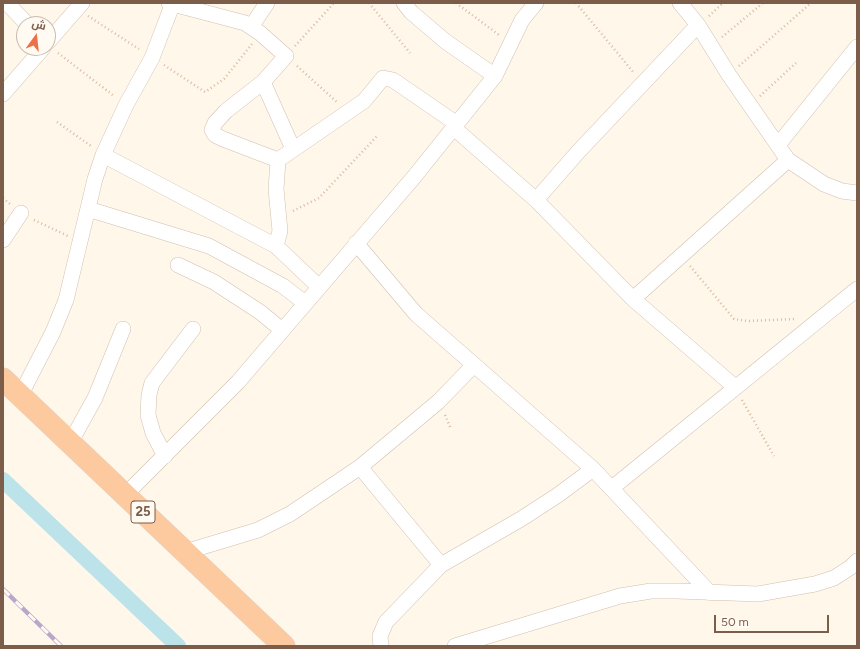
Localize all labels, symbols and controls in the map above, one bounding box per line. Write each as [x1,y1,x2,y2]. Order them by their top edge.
north arrow [16,16,56,56]
text: ش [30,17,47,33]
road number: 25 [131,501,155,523]
scale bar [716,607,831,633]
text: 50 m [721,615,749,629]

